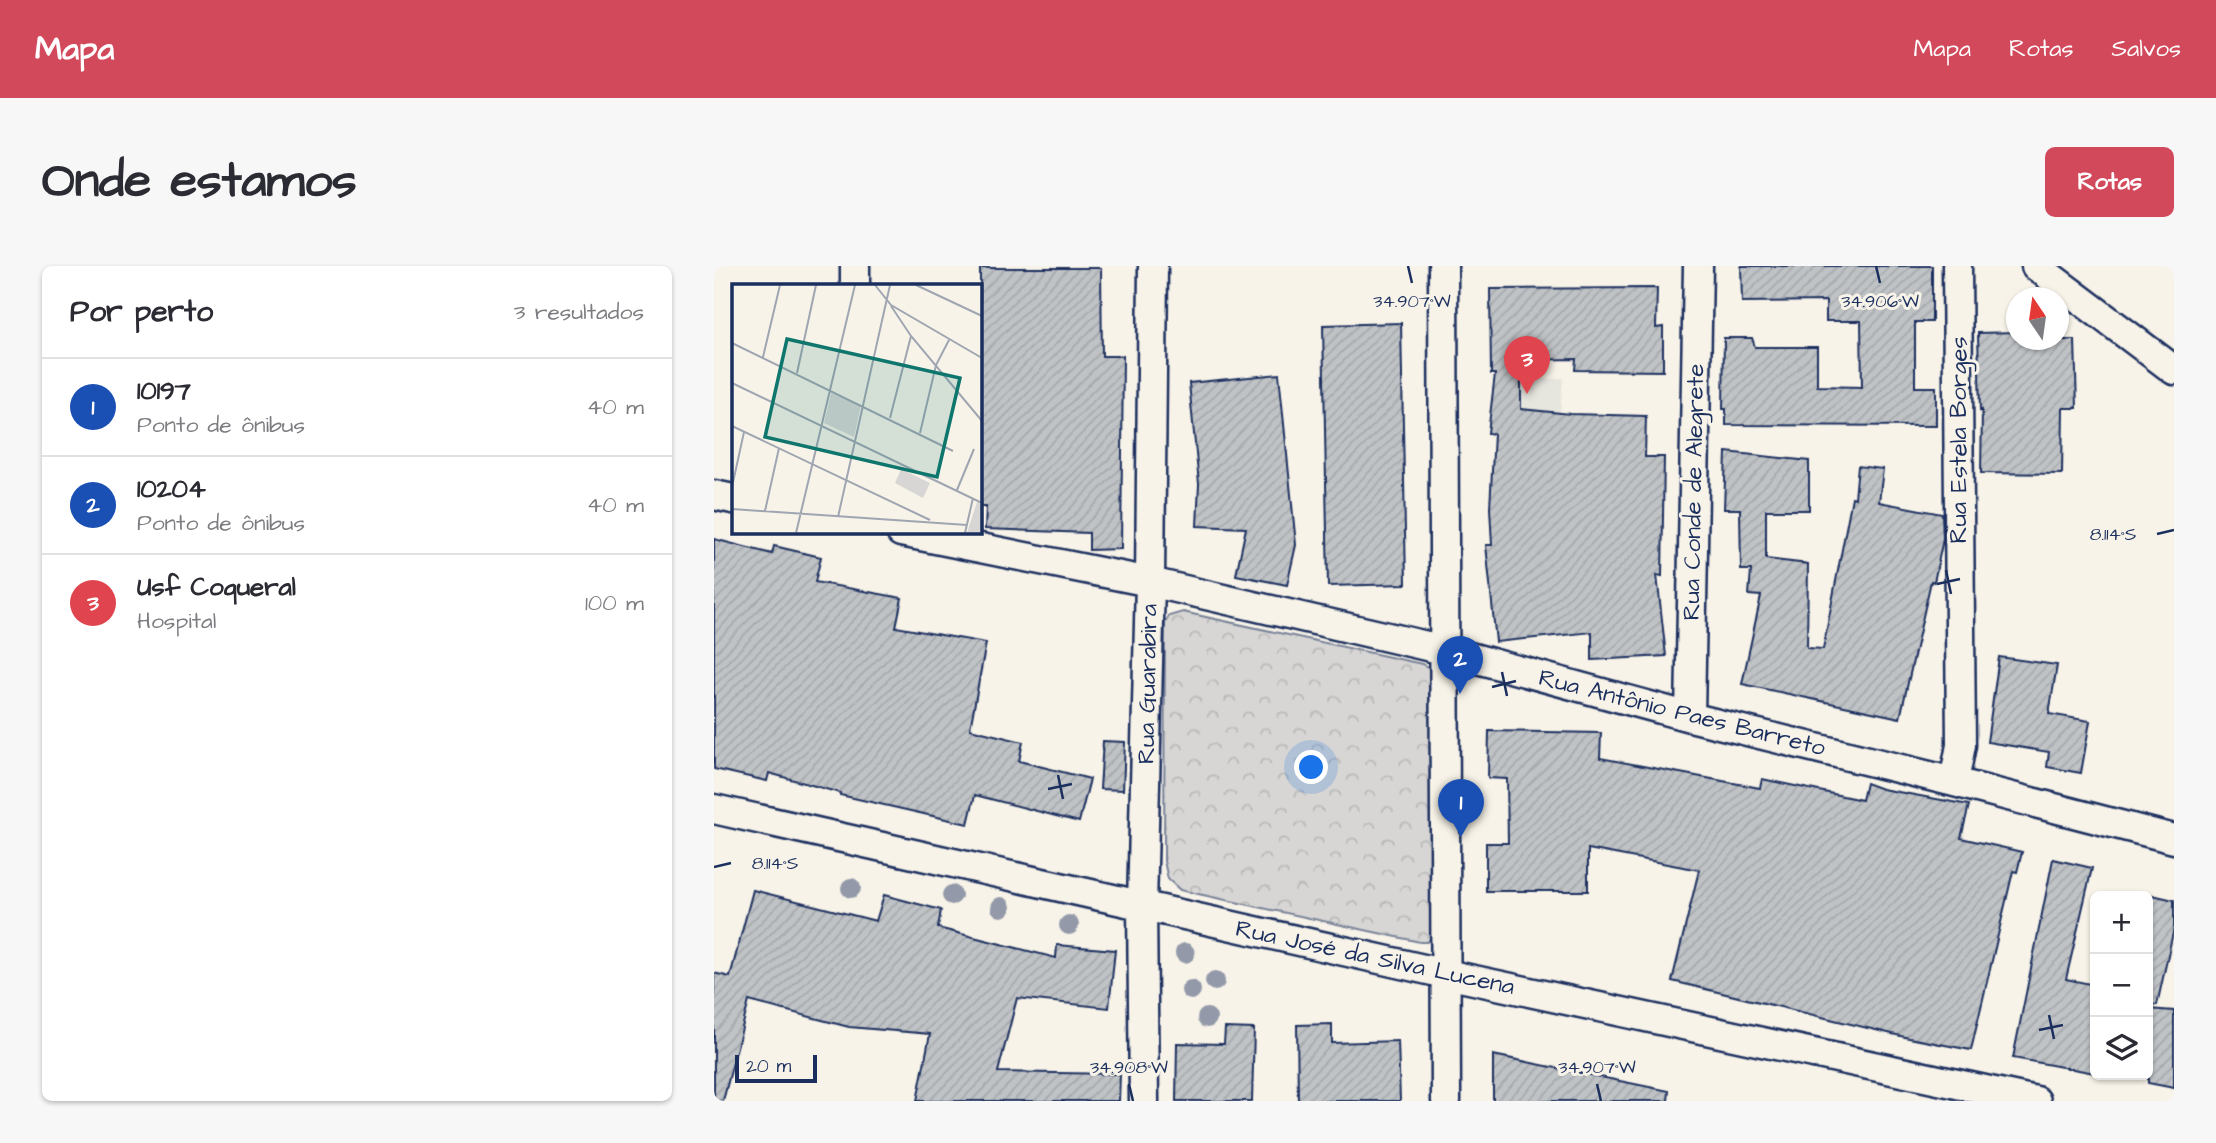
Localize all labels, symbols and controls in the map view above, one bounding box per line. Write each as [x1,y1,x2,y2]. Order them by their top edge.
text: Mapa [35,26,114,72]
text: Mapa [1913,32,1971,66]
text: Rotas [2009,32,2074,66]
text: Salvos [2112,32,2181,66]
button: Rotas [2045,147,2174,217]
text: Onde estamos [42,148,357,216]
inset map [732,284,982,534]
north arrow [2006,287,2069,350]
text: 34.907°W [1373,289,1451,314]
text: 34.906°W [1841,289,1919,314]
text: Por perto [70,291,213,333]
text: 3 resultados [514,296,644,328]
pin: 3 [1504,336,1550,394]
street label: Rua Estela Borges [1942,337,1977,543]
street label: Rua Conde de Alegrete [1675,363,1714,621]
text: 10197 [137,373,191,409]
text: 1 [92,391,94,423]
text: 40 m [587,391,644,423]
text: Ponto de ônibus [137,409,305,441]
text: 10204 [137,471,206,507]
text: 2 [86,489,100,521]
text: 40 m [587,489,644,521]
text: Ponto de ônibus [137,507,305,539]
text: 8.114°S [2090,522,2136,547]
text: Usf Coqueral [137,569,296,605]
text: 3 [87,587,99,619]
text: 100 m [585,587,644,619]
street label: Rua Guarabira [1130,604,1166,764]
text: Hospital [137,605,216,637]
pin: 2 [1437,636,1483,694]
street label: Rua Antônio Paes Barreto [1535,661,1829,765]
your location [1294,750,1328,784]
pin: 1 [1438,779,1484,837]
text: 8.114°S [752,851,798,876]
map controls [2090,891,2153,1080]
button: + [2090,891,2153,954]
street label: Rua José da Silva Lucena [1232,912,1518,1004]
button: − [2090,954,2153,1017]
button: layers [2090,1017,2153,1080]
scale bar [735,1052,817,1084]
text: 20 m [746,1053,791,1080]
text: 34.908°W [1090,1055,1168,1080]
text: 34.907°W [1558,1055,1636,1080]

